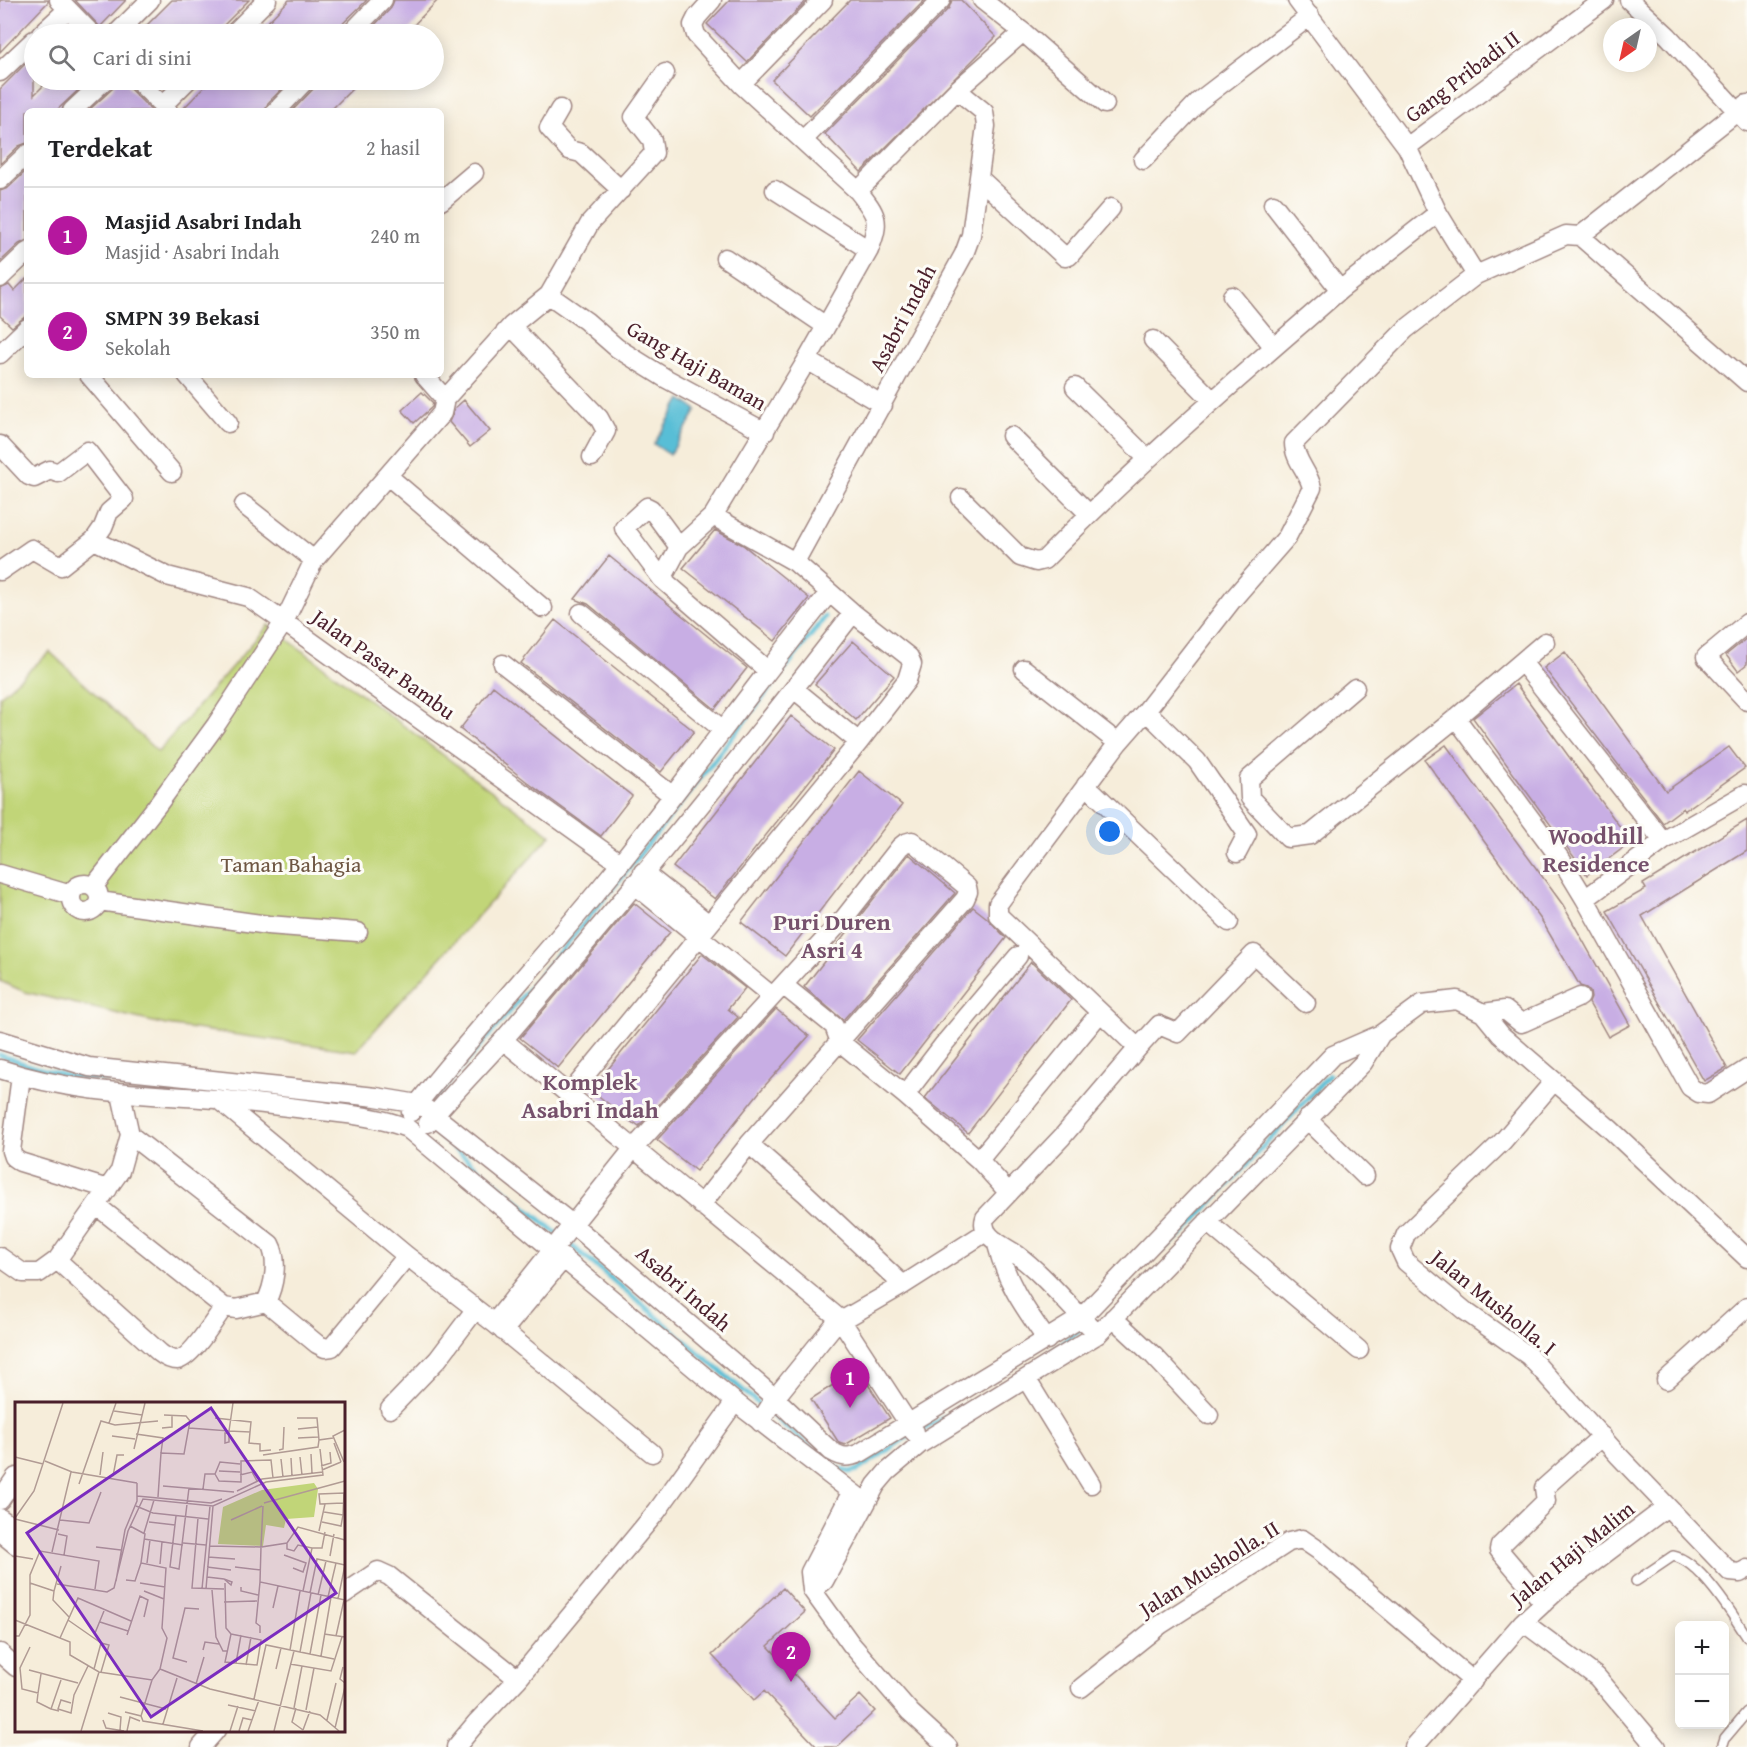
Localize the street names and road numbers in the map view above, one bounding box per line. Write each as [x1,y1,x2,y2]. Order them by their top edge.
street label: Gang Pribadi II [1398,22,1526,130]
street label: Asabri Indah [860,258,944,377]
street label: Gang Haji Baman [621,312,774,418]
street label: Jalan Pasar Bambu [303,599,462,727]
street label: Asabri Indah [629,1237,739,1339]
street label: Jalan Musholla. I [1422,1240,1564,1363]
street label: Jalan Haji Malim [1501,1493,1641,1615]
street label: Jalan Musholla. II [1130,1512,1285,1626]

